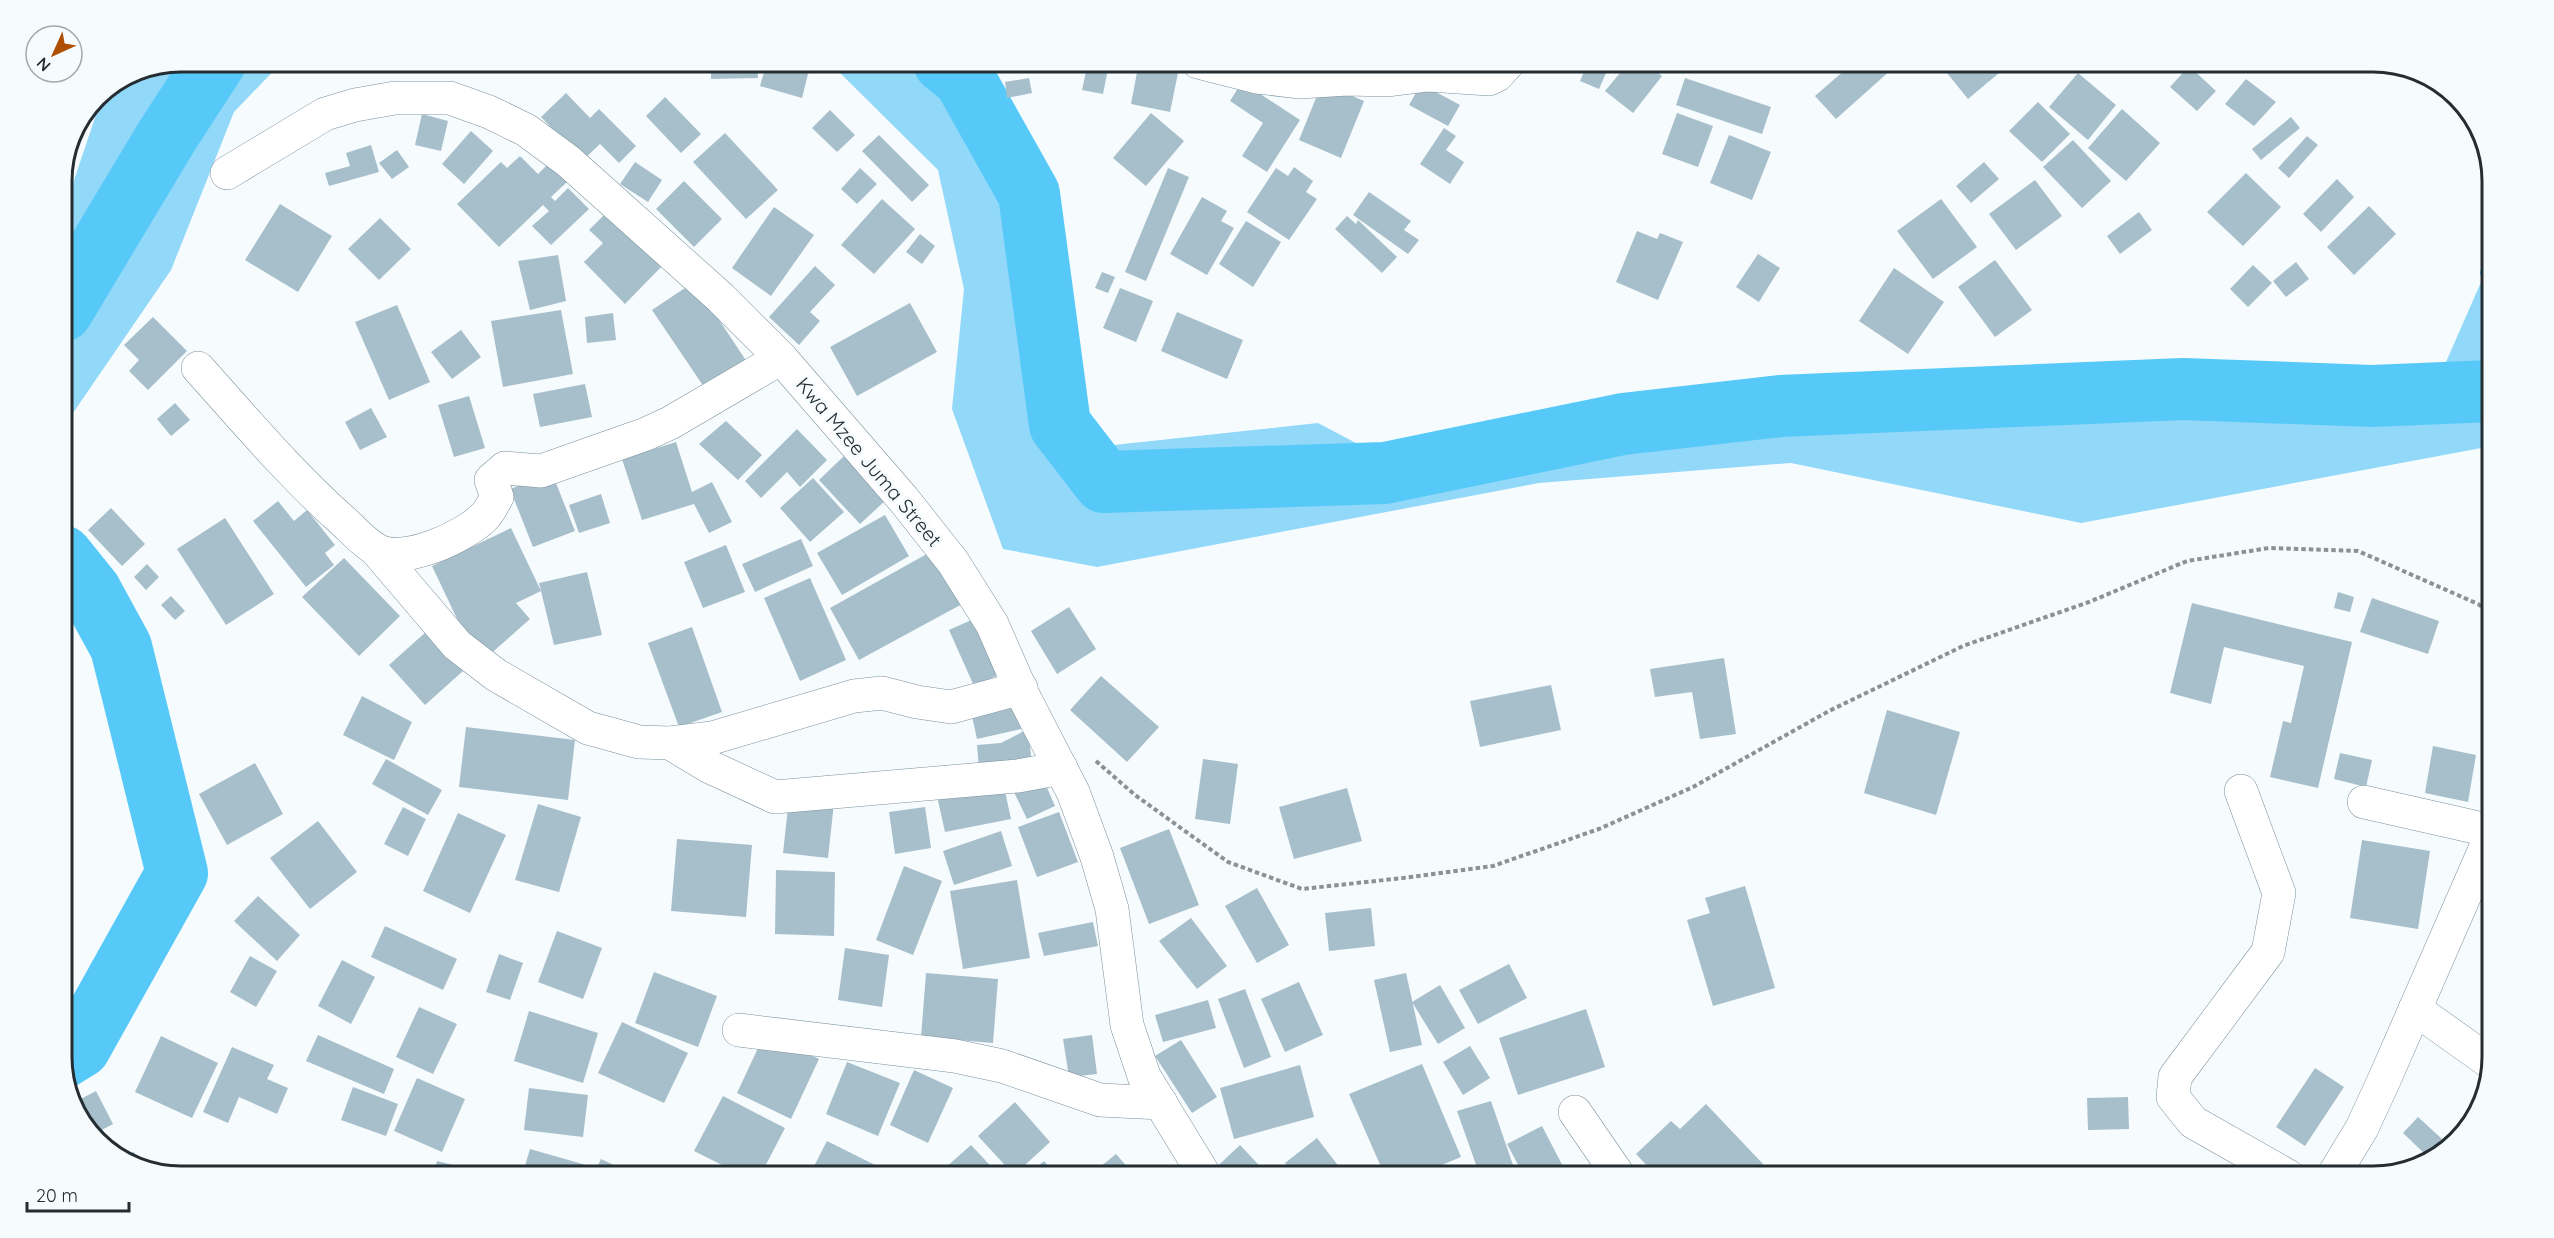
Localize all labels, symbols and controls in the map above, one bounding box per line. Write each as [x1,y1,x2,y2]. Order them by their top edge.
north arrow [24,24,84,84]
text: N [32,53,55,76]
street label: Kwa Mzee Juma Street [791,372,948,552]
scale bar [27,1175,129,1213]
text: 20 m [36,1184,78,1207]

